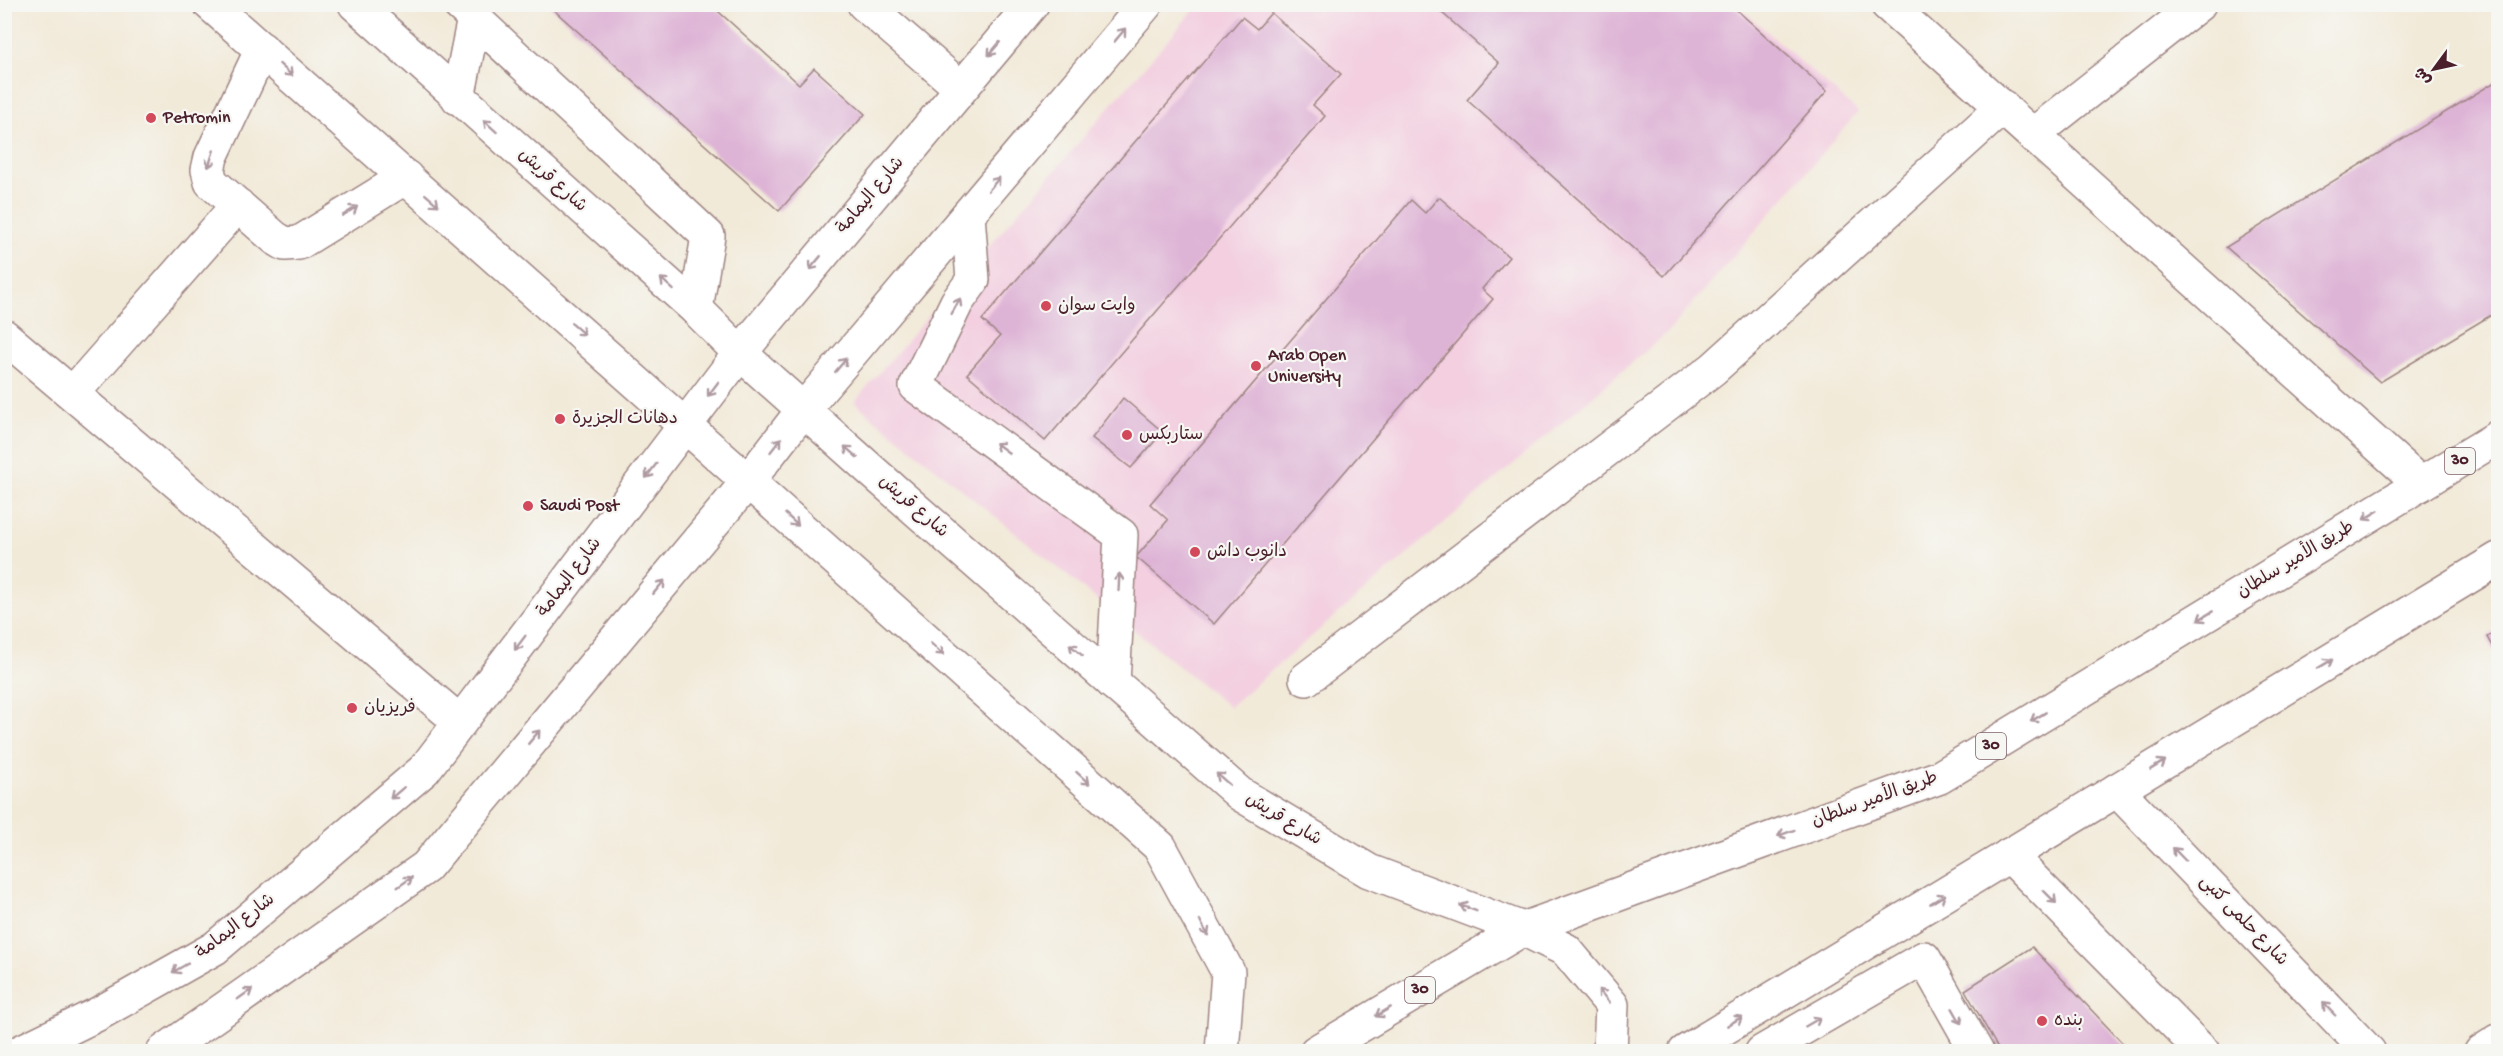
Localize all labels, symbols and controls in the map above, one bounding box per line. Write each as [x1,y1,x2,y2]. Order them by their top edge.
one-way arrow [1113,28,1127,43]
north arrow [2404,39,2464,99]
one-way arrow [988,41,1001,57]
text: ش [2412,63,2437,88]
one-way arrow [278,64,294,77]
place label: Petromin [162,108,231,129]
marker: Petromin [144,111,158,125]
one-way arrow [483,119,498,133]
street label: شارع قريش [513,145,591,217]
one-way arrow [205,149,216,168]
street label: شارع اليمامة [833,153,909,239]
one-way arrow [987,177,1001,192]
one-way arrow [424,193,439,207]
one-way arrow [341,205,358,217]
one-way arrow [808,255,822,270]
one-way arrow [660,277,675,291]
place label: وايت سوان [1058,296,1136,317]
one-way arrow [951,298,962,316]
marker: وايت سوان [1039,299,1053,313]
one-way arrow [571,322,586,336]
place label: Arab Open University [1268,346,1347,388]
one-way arrow [834,358,848,373]
marker: Arab Open University [1249,359,1263,373]
one-way arrow [707,380,720,396]
place label: دهانات الجزيرة [572,409,678,430]
marker: دهانات الجزيرة [553,412,567,426]
place label: ستاربكس [1139,425,1203,446]
marker: ستاربكس [1120,428,1134,442]
one-way arrow [770,437,783,453]
one-way arrow [994,442,1010,454]
one-way arrow [844,445,859,459]
road number: 30 [2445,448,2475,474]
one-way arrow [645,463,658,479]
street label: شارع قريش [874,471,952,543]
place label: Saudi Post [540,496,620,517]
marker: Saudi Post [521,499,535,513]
one-way arrow [2363,509,2380,521]
one-way arrow [784,513,799,527]
street label: طريق الأمير سلطان [2232,513,2358,603]
street label: شارع اليمامة [533,534,607,622]
place label: دانوب داش [1207,542,1287,563]
marker: دانوب داش [1188,545,1202,559]
one-way arrow [1113,573,1124,593]
one-way arrow [652,580,666,595]
one-way arrow [2197,610,2214,622]
one-way arrow [514,635,527,651]
one-way arrow [930,642,945,656]
one-way arrow [1069,643,1084,657]
one-way arrow [2316,658,2333,670]
place label: فريزيان [364,698,416,719]
marker: فريزيان [345,701,359,715]
one-way arrow [2030,712,2047,724]
one-way arrow [527,730,541,745]
road number: 30 [1976,733,2006,759]
one-way arrow [2149,759,2166,771]
street label: طريق الأمير سلطان [1808,764,1941,833]
one-way arrow [1076,771,1091,785]
one-way arrow [1216,772,1231,786]
one-way arrow [390,786,405,800]
street label: شارع قريش [1241,789,1325,851]
one-way arrow [1777,829,1796,840]
one-way arrow [2172,846,2186,861]
street label: شارع حلمى كتبى [2194,871,2292,971]
one-way arrow [396,876,412,888]
one-way arrow [2043,889,2058,904]
street label: شارع اليمامة [192,890,280,964]
one-way arrow [1929,892,1946,905]
one-way arrow [1460,902,1478,913]
one-way arrow [1198,919,1210,936]
one-way arrow [172,962,189,974]
road number: 30 [1405,977,1435,1003]
one-way arrow [236,988,253,1000]
one-way arrow [1598,988,1611,1004]
one-way arrow [2321,1002,2336,1017]
one-way arrow [1375,1006,1392,1018]
one-way arrow [1951,1007,1963,1024]
place label: بنده [2054,1011,2083,1032]
marker: بنده [2035,1014,2049,1028]
one-way arrow [1726,1015,1743,1027]
one-way arrow [1804,1016,1821,1028]

